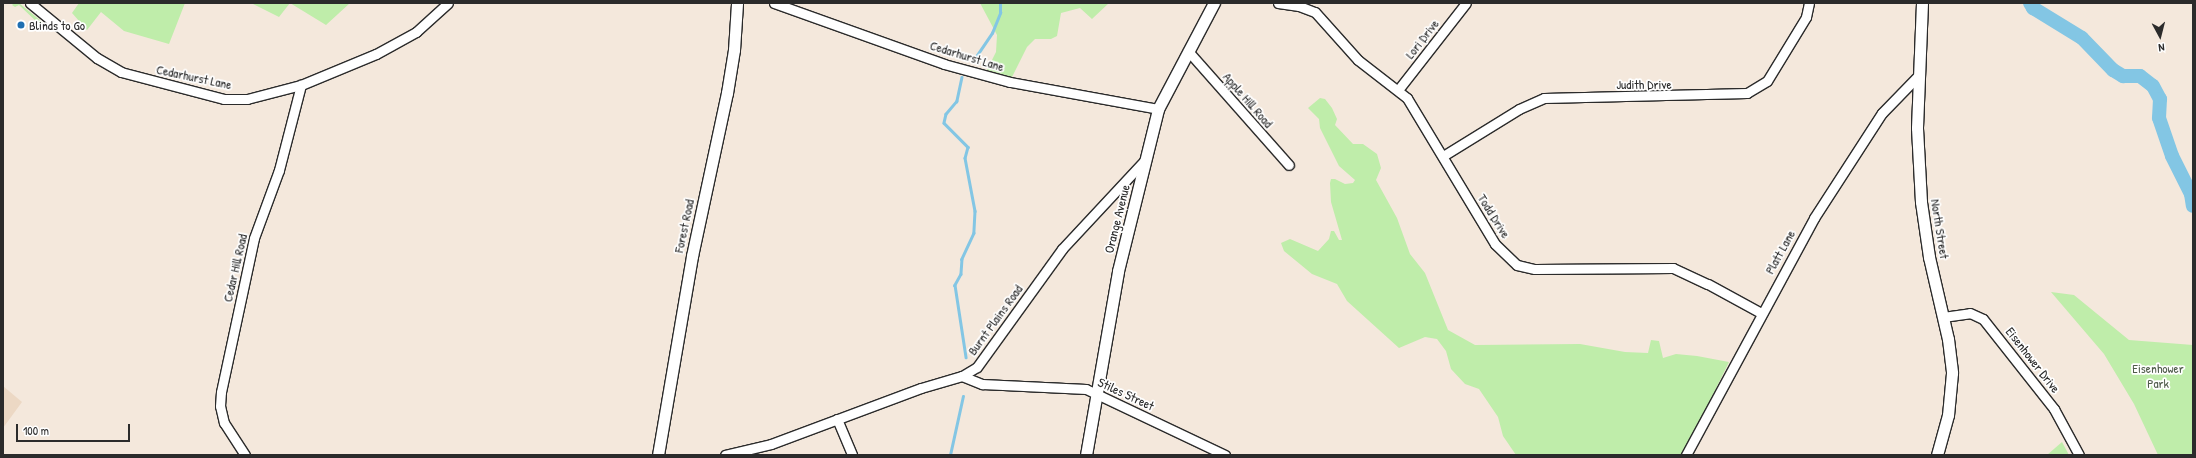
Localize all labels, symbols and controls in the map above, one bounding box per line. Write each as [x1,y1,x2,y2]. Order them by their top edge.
street label: Lori Drive [1402,16,1442,62]
north arrow [2140,16,2180,56]
place label: Blinds to Go [29,17,85,33]
marker: Blinds to Go [16,20,26,30]
street label: Cedarhurst Lane [928,37,1006,75]
text: N [2158,41,2165,55]
street label: Cedarhurst Lane [155,61,233,93]
street label: Apple Hill Road [1220,69,1276,131]
street label: Judith Drive [1616,76,1672,92]
street label: Orange Avenue [1101,183,1133,255]
street label: Todd Drive [1474,191,1514,241]
street label: Forest Road [671,198,697,254]
street label: North Street [1928,198,1952,260]
street label: Platt Lane [1762,227,1798,277]
street label: Cedar Hill Road [220,232,250,304]
street label: Burnt Plains Road [964,282,1026,358]
street label: Eisenhower Drive [2003,324,2063,396]
park label: Eisenhower Park [2132,361,2184,392]
street label: Stiles Street [1095,374,1157,414]
scale bar [18,416,132,442]
text: 100 m [23,422,49,439]

